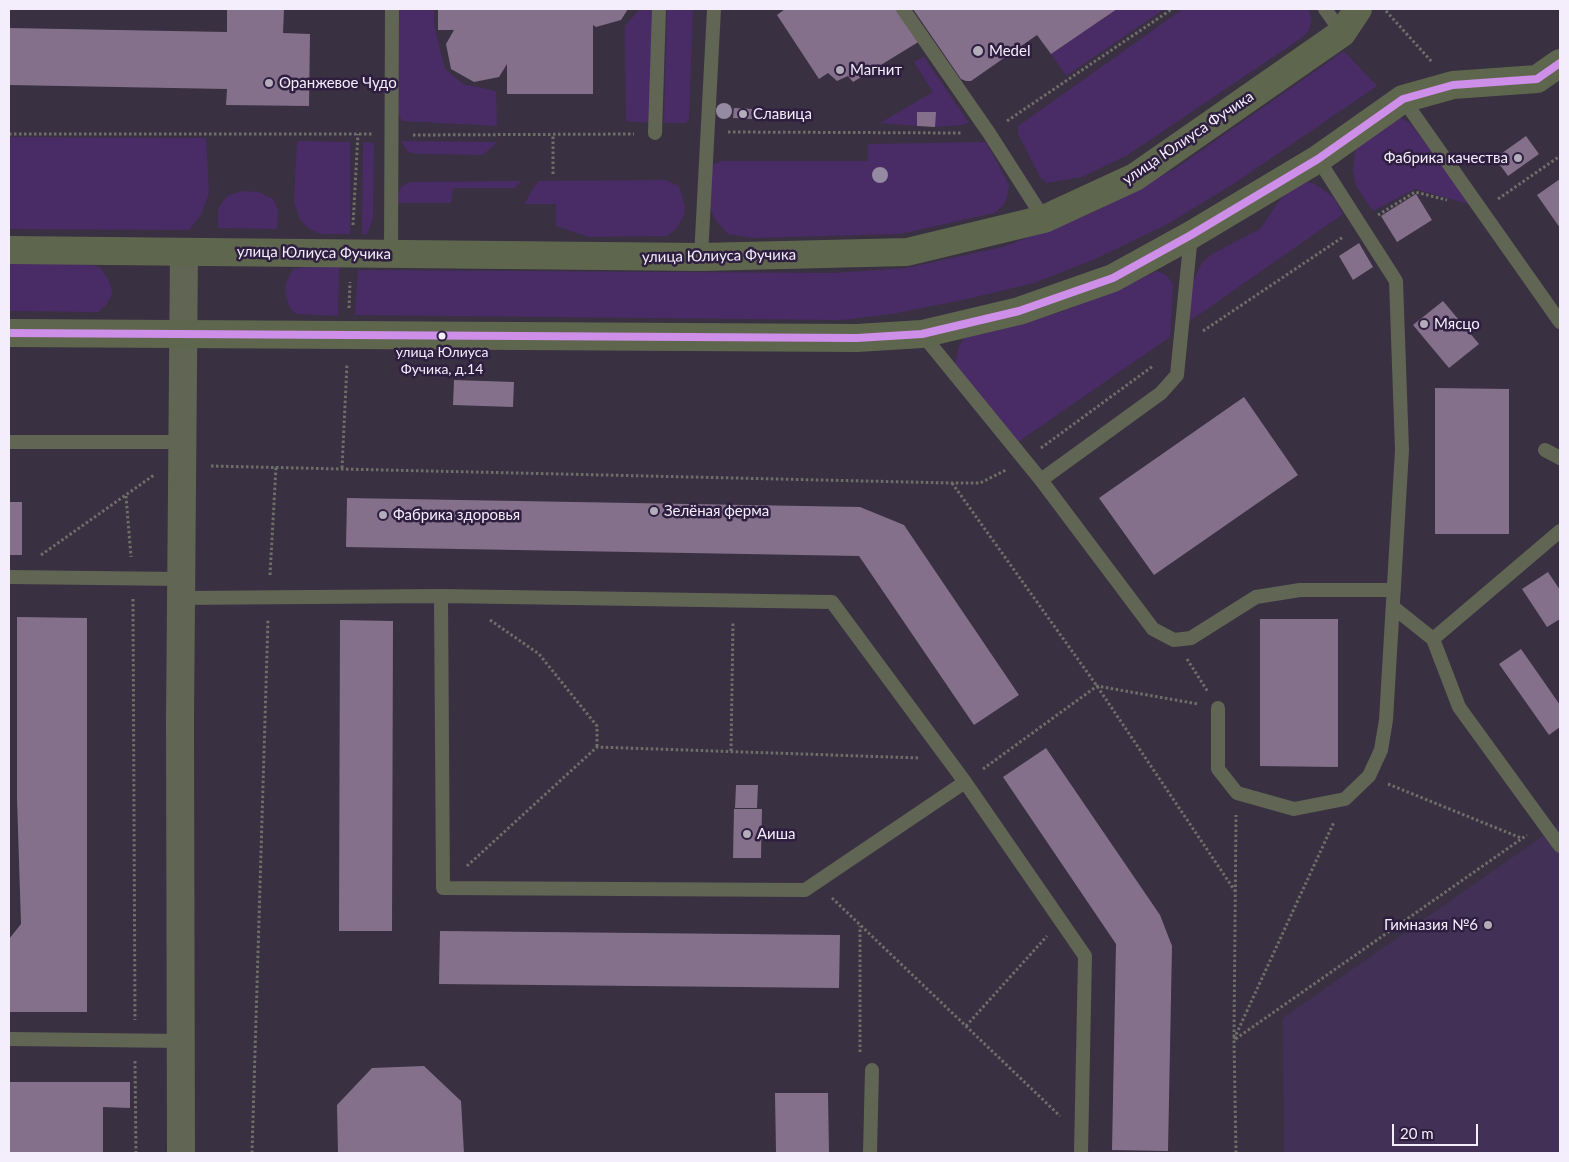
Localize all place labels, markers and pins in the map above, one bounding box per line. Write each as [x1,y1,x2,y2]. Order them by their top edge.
place label: Medel [989,42,1030,60]
marker: Medel [971,44,985,58]
place label: Магнит [850,61,902,79]
marker: Магнит [834,64,846,76]
place label: Оранжевое Чудо [279,74,397,92]
marker: Оранжевое Чудо [263,77,275,89]
place label: Славица [753,105,812,123]
marker: Славица [737,108,749,120]
place label: Фабрика качества [1384,149,1508,167]
marker: Фабрика качества [1512,152,1524,164]
place label: Мясцо [1434,315,1480,333]
marker: Мясцо [1418,318,1430,330]
marker: улица Юлиуса Фучика, д.14 [437,331,447,341]
place label: улица Юлиуса Фучика, д.14 [396,344,488,377]
place label: Зелёная ферма [664,502,769,520]
marker: Зелёная ферма [648,505,660,517]
place label: Фабрика здоровья [393,506,520,524]
marker: Фабрика здоровья [377,509,389,521]
place label: Аиша [757,825,796,843]
marker: Аиша [741,828,753,840]
place label: Гимназия №6 [1384,916,1478,934]
marker: Гимназия №6 [1482,919,1494,931]

